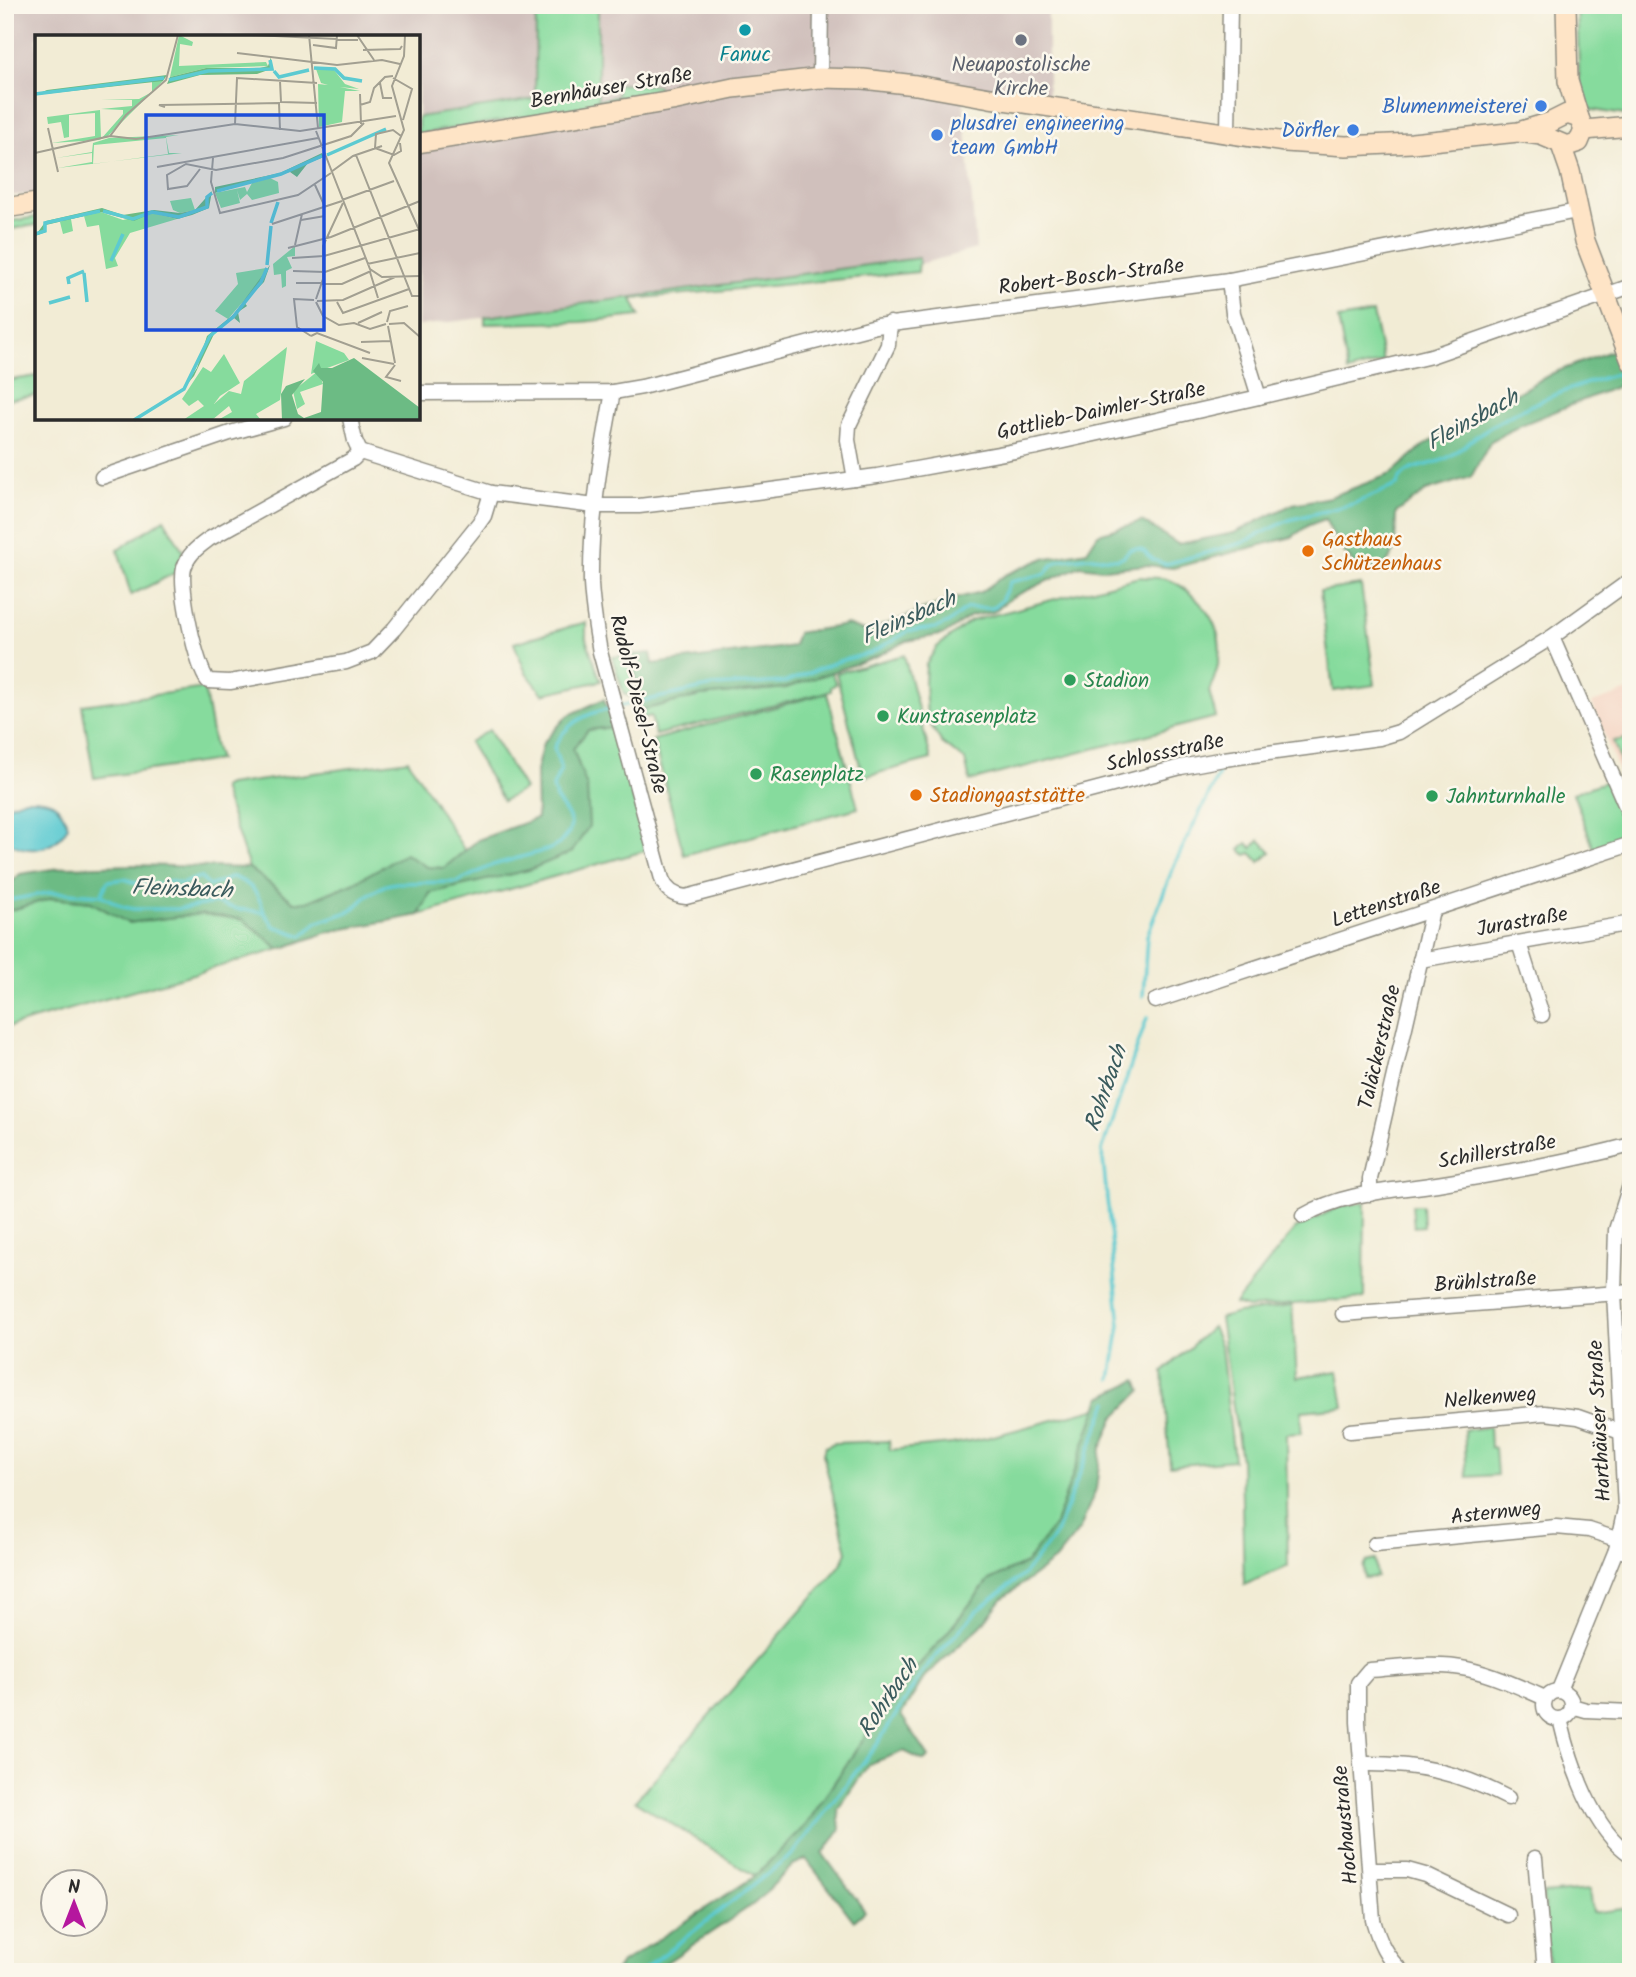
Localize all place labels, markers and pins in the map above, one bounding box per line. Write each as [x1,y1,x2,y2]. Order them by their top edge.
marker: Fanuc [737,22,753,38]
marker: Neuapostolische Kirche [1013,32,1029,48]
place label: Fanuc [719,39,771,72]
place label: Neuapostolische Kirche [952,49,1091,106]
place label: Blumenmeisterei [1382,91,1528,124]
marker: Blumenmeisterei [1533,98,1549,114]
place label: plusdrei engineering team GmbH [950,108,1124,165]
place label: Dörfler [1281,115,1340,148]
marker: Dörfler [1345,122,1361,138]
marker: plusdrei engineering team GmbH [929,127,945,143]
place label: Gasthaus Schützenhaus [1322,524,1442,581]
marker: Gasthaus Schützenhaus [1300,543,1316,559]
place label: Stadion [1084,665,1149,698]
marker: Stadion [1062,672,1078,688]
place label: Kunstrasenplatz [897,701,1037,734]
marker: Kunstrasenplatz [875,708,891,724]
place label: Rasenplatz [770,759,864,792]
marker: Rasenplatz [748,766,764,782]
place label: Stadiongaststätte [930,780,1085,813]
place label: Jahnturnhalle [1446,781,1566,814]
marker: Stadiongaststätte [908,787,924,803]
marker: Jahnturnhalle [1424,788,1440,804]

